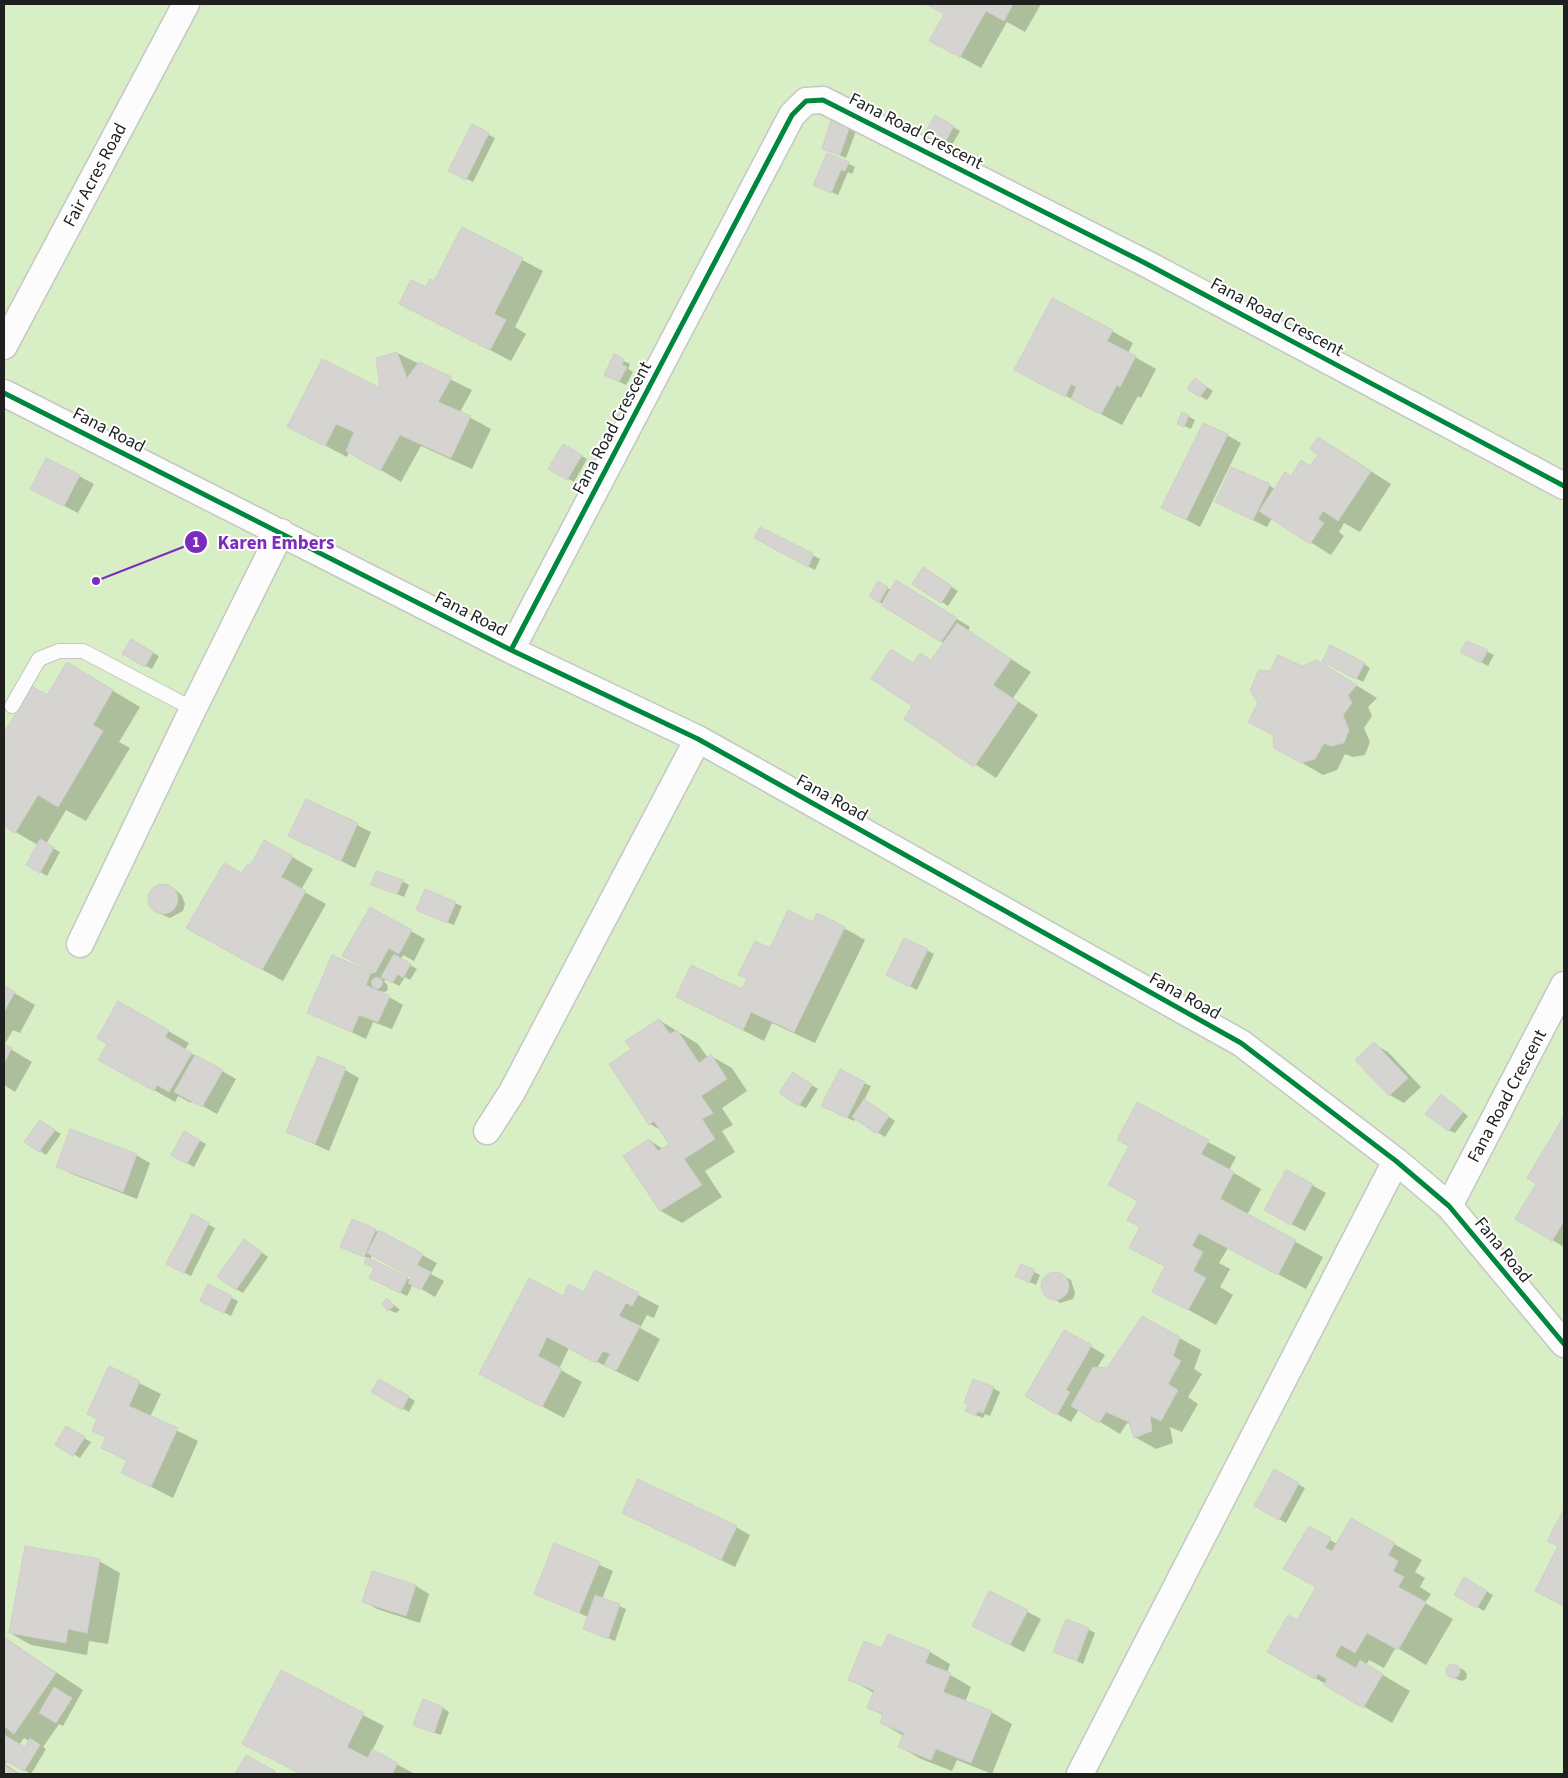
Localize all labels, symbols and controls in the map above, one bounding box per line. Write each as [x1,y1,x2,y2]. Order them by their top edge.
street label: Fana Road Crescent [845,86,987,176]
street label: Fair Acres Road [57,119,133,231]
street label: Fana Road Crescent [1206,271,1348,363]
street label: Fana Road Crescent [566,357,658,499]
street label: Fana Road [68,401,150,459]
callout: Karen Embers [183,525,345,559]
text: Karen Embers [218,530,334,557]
text: 1 [192,532,200,553]
street label: Fana Road [430,585,512,643]
street label: Fana Road [792,768,872,828]
street label: Fana Road [1145,966,1225,1026]
street label: Fana Road Crescent [1461,1025,1553,1167]
street label: Fana Road [1469,1212,1537,1288]

